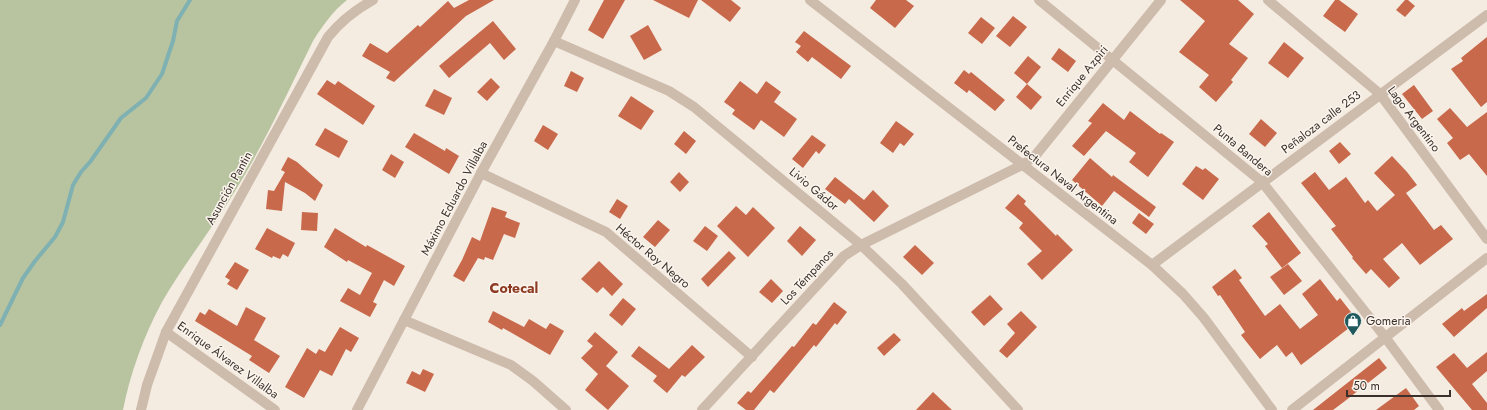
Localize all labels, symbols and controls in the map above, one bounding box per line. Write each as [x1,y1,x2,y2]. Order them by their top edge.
street label: Enrique Azpiri [1052,41,1112,111]
street label: Lago Argentino [1383,82,1445,156]
street label: Peñaloza calle 253 [1277,86,1365,158]
street label: Punta Bandera [1209,120,1277,180]
street label: Prefectura Naval Argentina [1004,131,1122,229]
street label: Máximo Eduardo Villalba [416,137,492,259]
street label: Asunción Pantin [201,148,257,228]
street label: Livio Gádor [785,163,843,216]
street label: Héctor Roy Negro [612,219,695,293]
street label: Los Témpanos [776,245,838,309]
district label: Cotecal [490,278,538,298]
shop icon: Gomeria [1343,311,1363,336]
place label: Gomeria [1366,312,1411,330]
street label: Enrique Álvarez Villalba [174,317,283,403]
scale bar [1347,372,1450,398]
text: 50 m [1353,377,1380,395]

